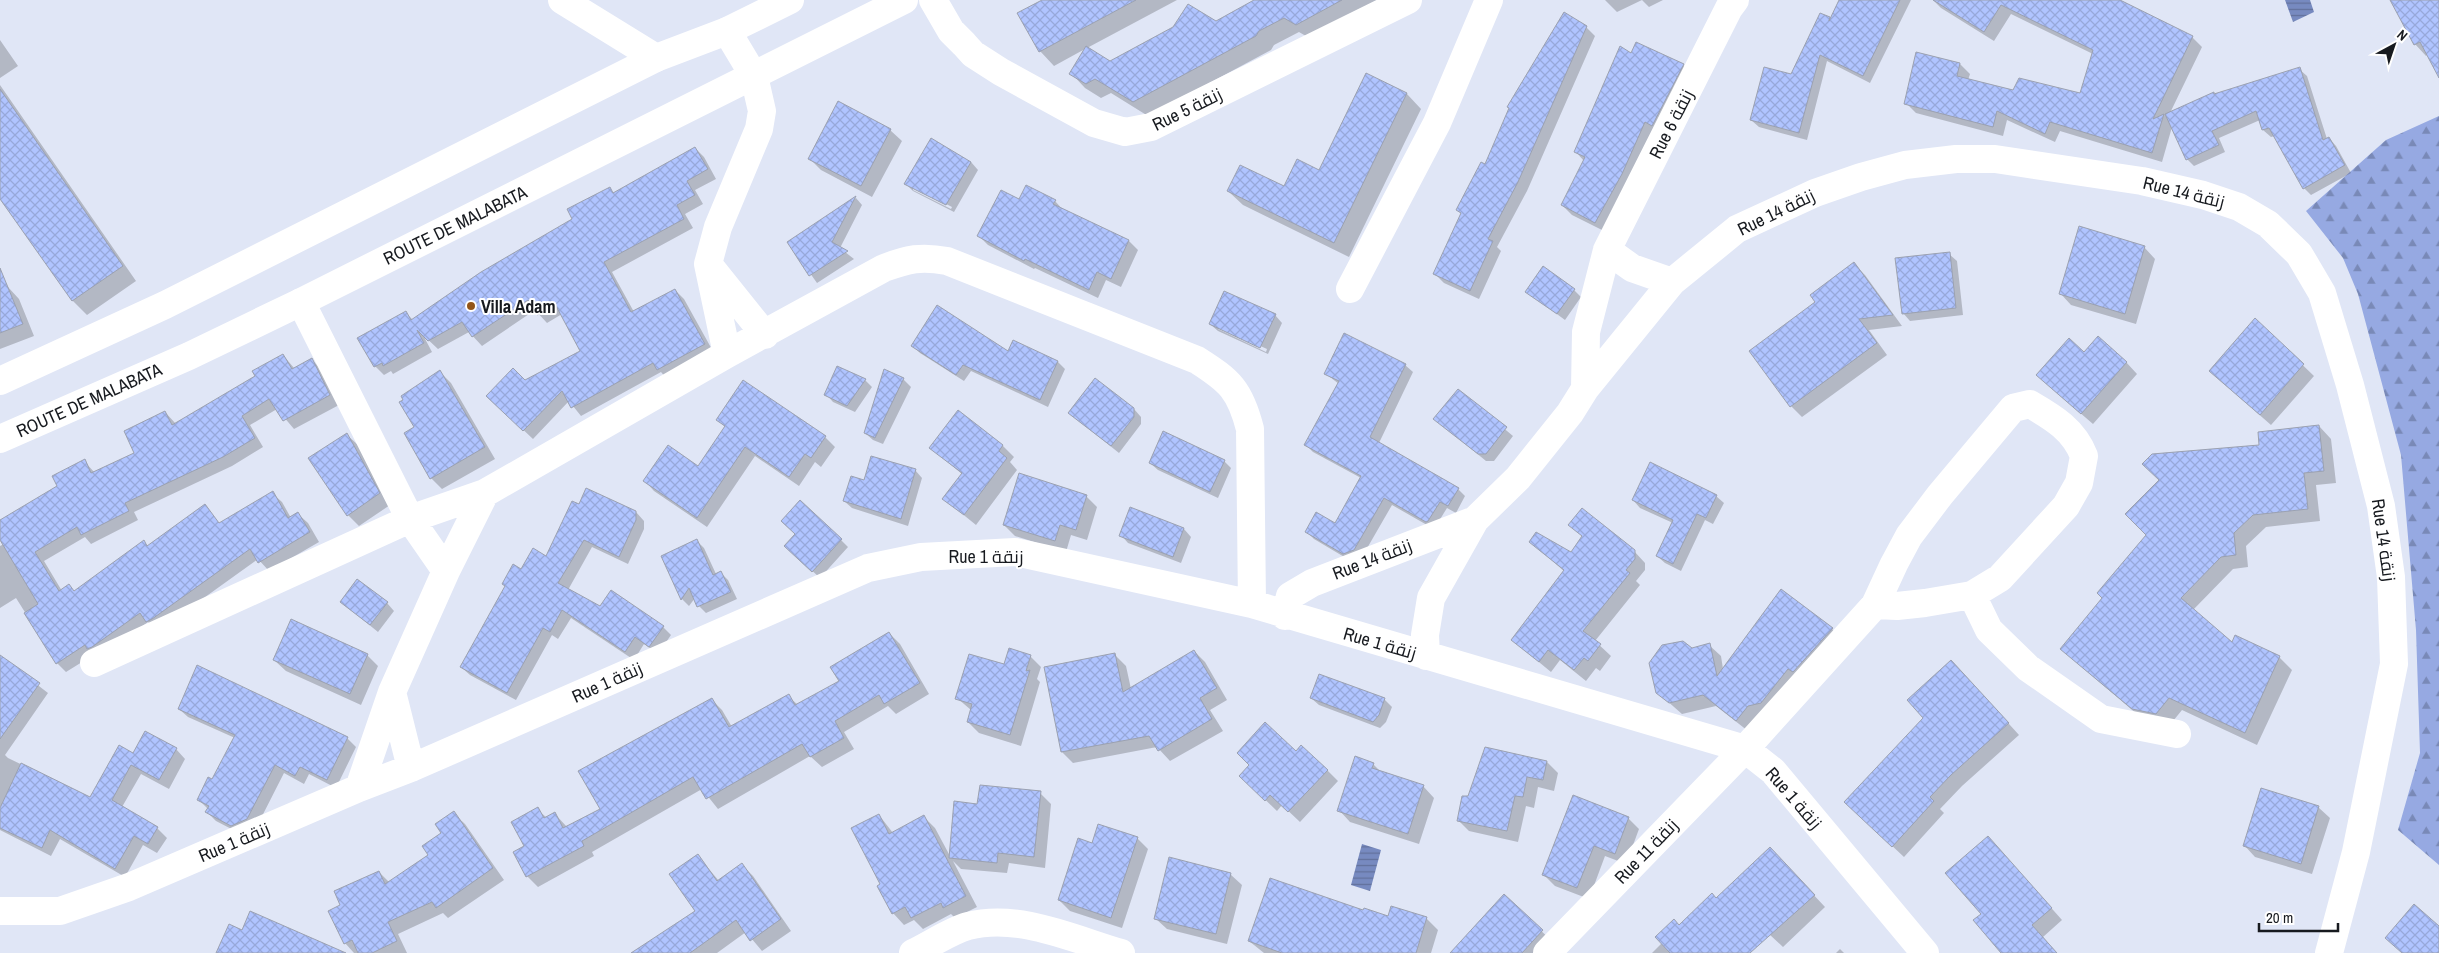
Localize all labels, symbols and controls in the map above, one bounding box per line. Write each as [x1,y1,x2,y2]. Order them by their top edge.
north arrow [2369,20,2419,70]
text: N [2393,25,2411,45]
street label: Rue 5 زنقة [1148,81,1226,137]
street label: Rue 6 زنقة [1643,85,1699,163]
street label: Rue 14 زنقة [2141,170,2227,214]
street label: ROUTE DE MALABATA [379,179,531,271]
street label: Rue 14 زنقة [1733,183,1819,241]
place label: Villa Adam [481,294,556,319]
marker: Villa Adam [465,300,477,312]
street label: ROUTE DE MALABATA [12,357,166,443]
street label: Rue 14 زنقة [2366,497,2402,583]
street label: Rue 14 زنقة [1329,532,1415,586]
street label: Rue 1 زنقة [949,544,1023,569]
street label: Rue 1 زنقة [1341,621,1419,665]
street label: Rue 1 زنقة [568,655,646,709]
street label: Rue 1 زنقة [1760,762,1828,834]
street label: Rue 11 زنقة [1609,813,1683,889]
street label: Rue 1 زنقة [195,816,273,868]
scale bar [2259,900,2338,932]
text: 20 m [2266,907,2293,928]

